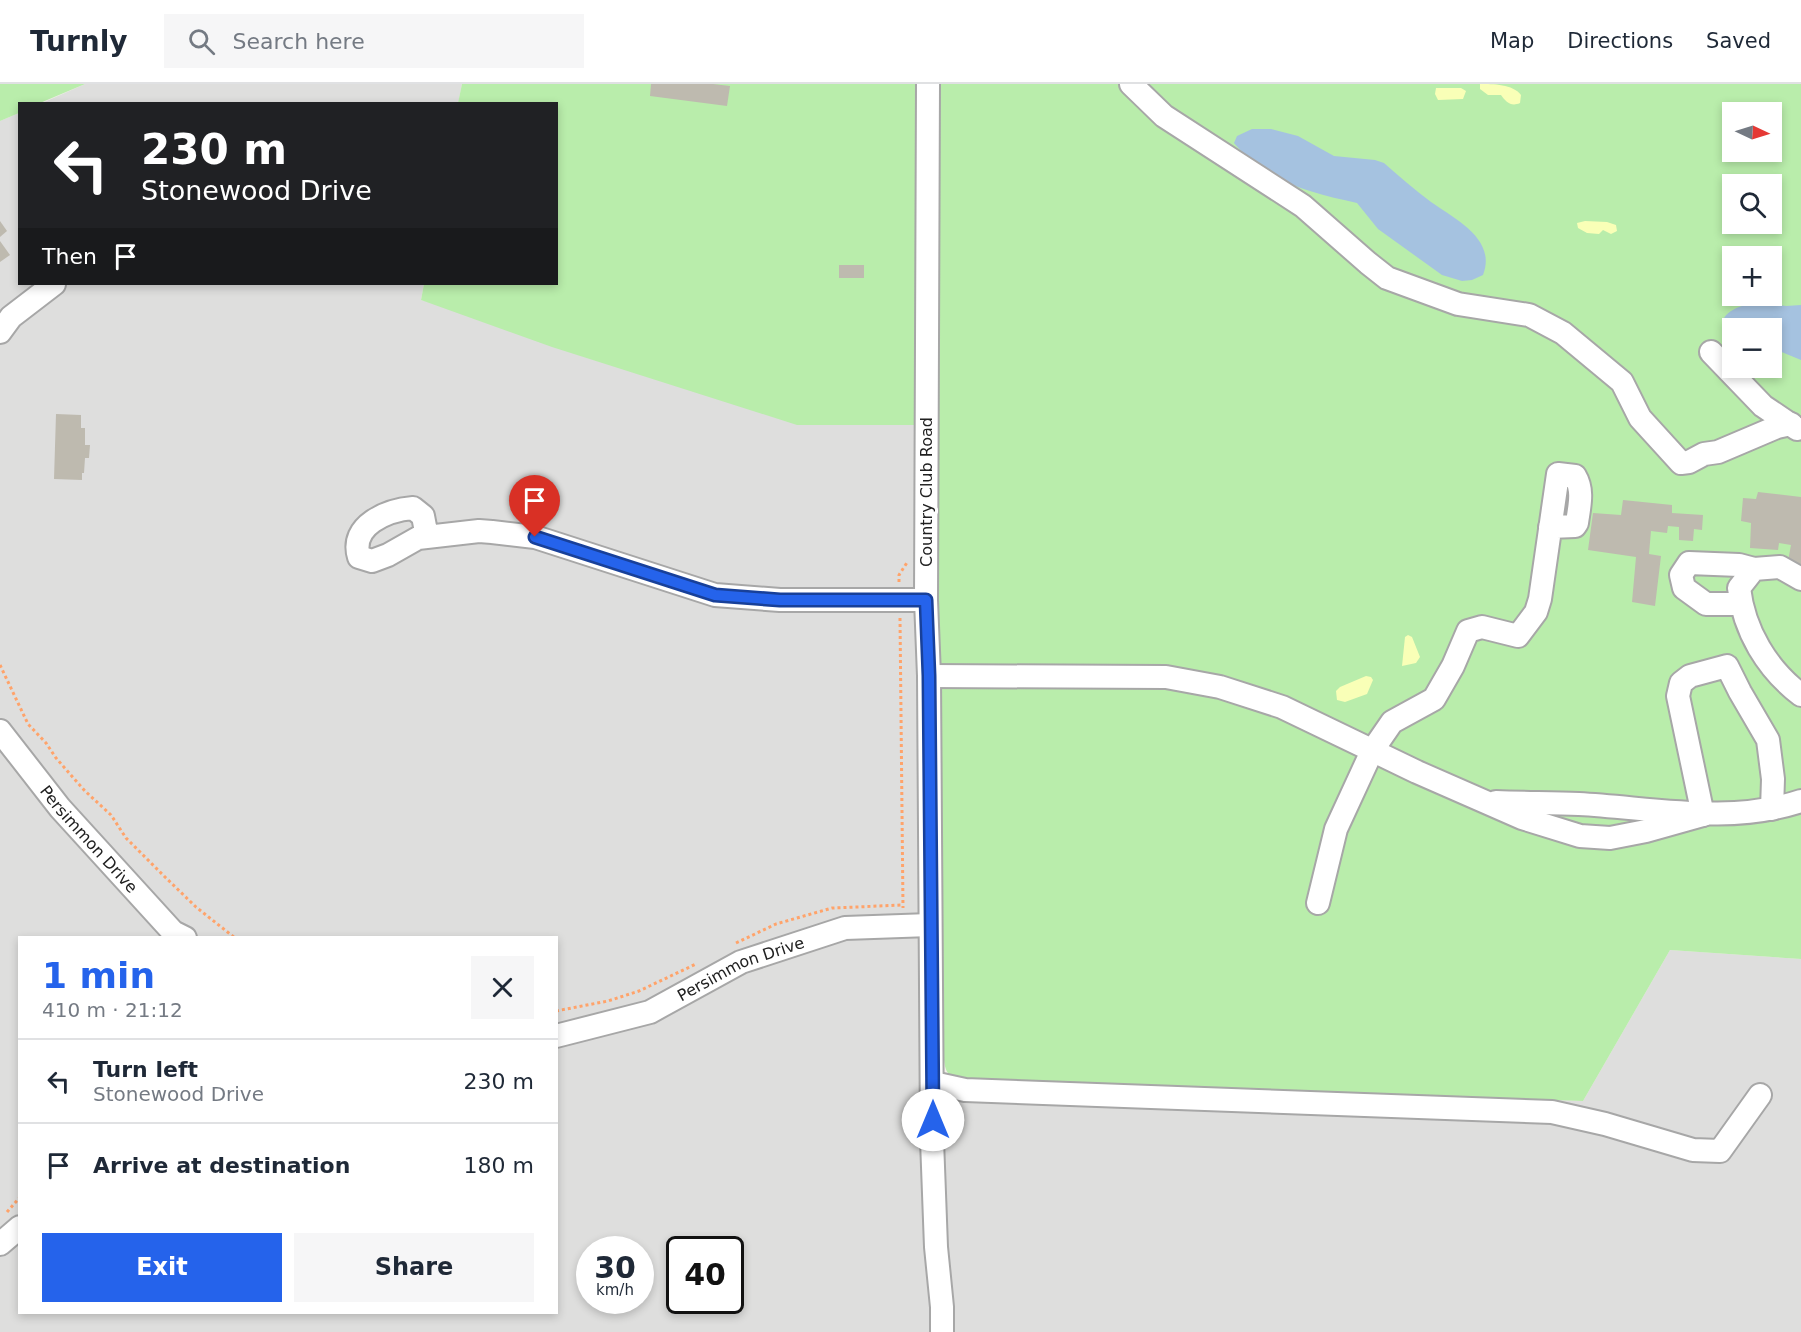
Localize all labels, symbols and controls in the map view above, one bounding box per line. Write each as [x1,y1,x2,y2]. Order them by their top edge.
search box [164,14,584,68]
text: Turnly [30,25,128,58]
icon: search [185,25,218,58]
text: Search here [233,29,365,54]
text: Map [1490,29,1534,53]
text: Directions [1567,29,1673,53]
text: Saved [1706,29,1771,53]
north arrow [1722,102,1782,162]
map controls [1722,102,1782,378]
text: 230 m [141,125,287,174]
icon: left [42,126,120,204]
button: search [1722,174,1782,234]
text: Stonewood Drive [141,175,372,206]
icon: arrive [109,240,142,273]
text: Then [42,244,97,269]
button: + [1722,246,1782,306]
button: − [1722,318,1782,378]
street label: Country Club Road [917,417,936,567]
pin [509,475,560,537]
icon: arrive [518,484,551,517]
street label: Persimmon Drive [36,782,141,897]
street label: Persimmon Drive [674,933,807,1005]
text: 1 min [42,955,155,996]
button: close [471,956,534,1019]
text: 410 m · 21:12 [42,998,183,1022]
text: Turn left [93,1057,198,1082]
icon: left [42,1065,75,1098]
text: 230 m [464,1069,534,1094]
text: Stonewood Drive [93,1082,264,1106]
position arrow [901,1088,965,1152]
icon: arrive [42,1149,75,1182]
text: Arrive at destination [93,1153,350,1178]
text: 180 m [464,1153,534,1178]
button: Exit [42,1233,282,1302]
button: Share [294,1233,534,1302]
speed limit sign: 40 [666,1236,744,1314]
text: 30 [594,1250,636,1285]
text: km/h [596,1281,634,1299]

